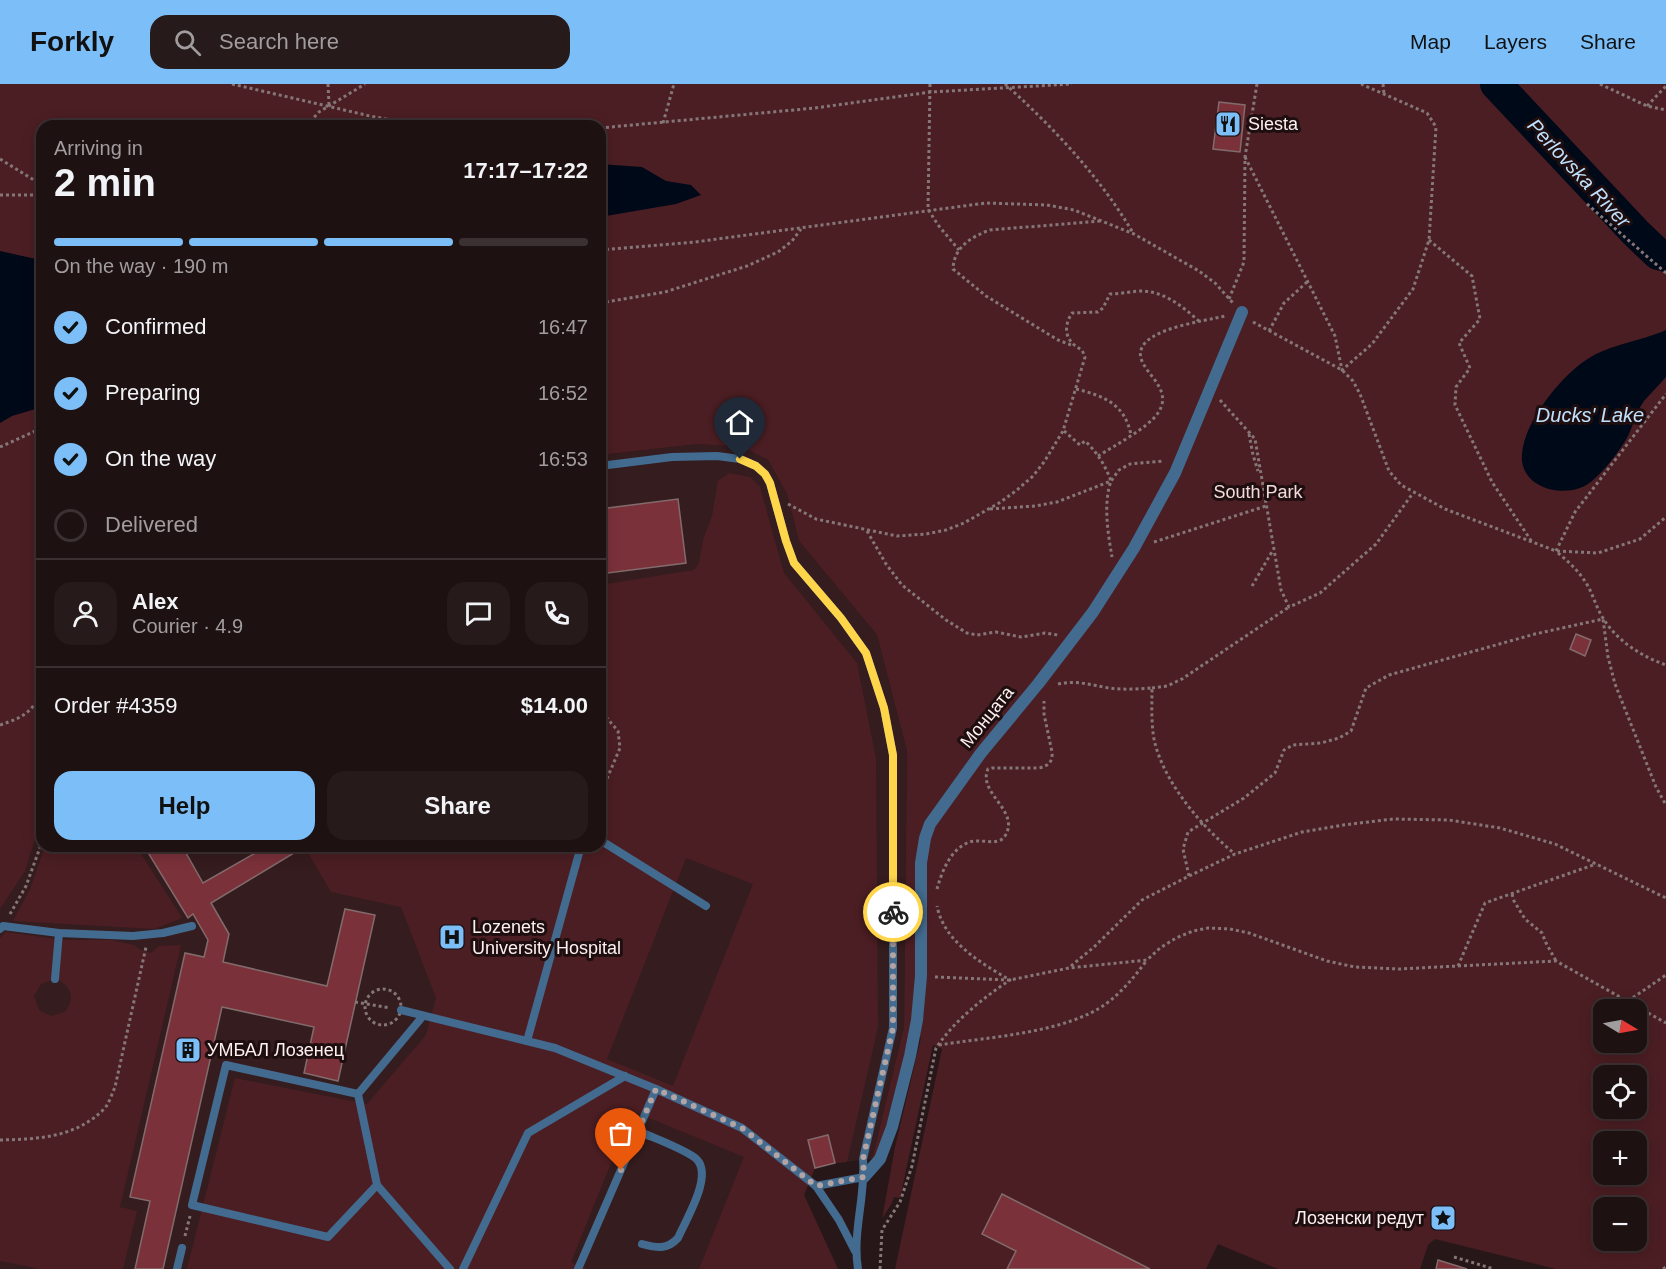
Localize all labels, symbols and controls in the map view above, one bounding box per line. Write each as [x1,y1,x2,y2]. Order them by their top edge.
search box [150,15,570,69]
text: Forkly [30,26,114,57]
icon: search [171,26,204,59]
text: Search here [219,29,339,54]
text: Map [1410,30,1451,53]
text: Layers [1484,30,1547,53]
text: Share [1580,30,1636,53]
restaurant icon: Siesta [1213,109,1243,139]
place label: Siesta [1248,114,1299,134]
water label: Perlovska River [1523,114,1636,233]
text: Arriving in [54,137,143,159]
text: 17:17–17:22 [463,158,588,183]
text: 2 min [54,161,156,204]
text: On the way · 190 m [54,255,229,277]
icon: check [54,311,87,344]
text: Confirmed [105,314,206,339]
text: 16:47 [538,316,588,338]
icon: check [54,377,87,410]
text: Preparing [105,380,200,405]
text: 16:52 [538,382,588,404]
pin [714,397,765,459]
water label: Ducks' Lake [1536,404,1644,426]
icon: home [723,406,756,439]
icon: check [54,443,87,476]
text: On the way [105,446,216,471]
text: 16:53 [538,448,588,470]
park label: South Park [1213,482,1304,502]
text: Delivered [105,512,198,537]
button: person [54,582,117,645]
button: chat [447,582,510,645]
button: phone [525,582,588,645]
text: Alex [132,589,178,614]
text: Courier · 4.9 [132,615,243,637]
street label: Монцата [956,682,1018,752]
text: Order #4359 [54,693,178,718]
text: $14.00 [521,693,588,718]
button: Help [54,771,315,840]
button: Share [327,771,588,840]
courier [863,882,923,942]
icon: bike [877,896,910,929]
place label: Lozenets University Hospital [472,917,621,958]
hospital icon: Lozenets University Hospital [437,922,467,952]
north arrow [1593,999,1647,1053]
map controls [1593,999,1647,1251]
building icon: УМБАЛ Лозенец [173,1035,203,1065]
place label: УМБАЛ Лозенец [207,1040,344,1060]
button: locate [1593,1065,1647,1119]
pin [595,1108,646,1170]
icon: bag [604,1117,637,1150]
button: + [1593,1131,1647,1185]
button: − [1593,1197,1647,1251]
place icon: Лозенски редут [1428,1203,1458,1233]
place label: Лозенски редут [1295,1208,1424,1228]

